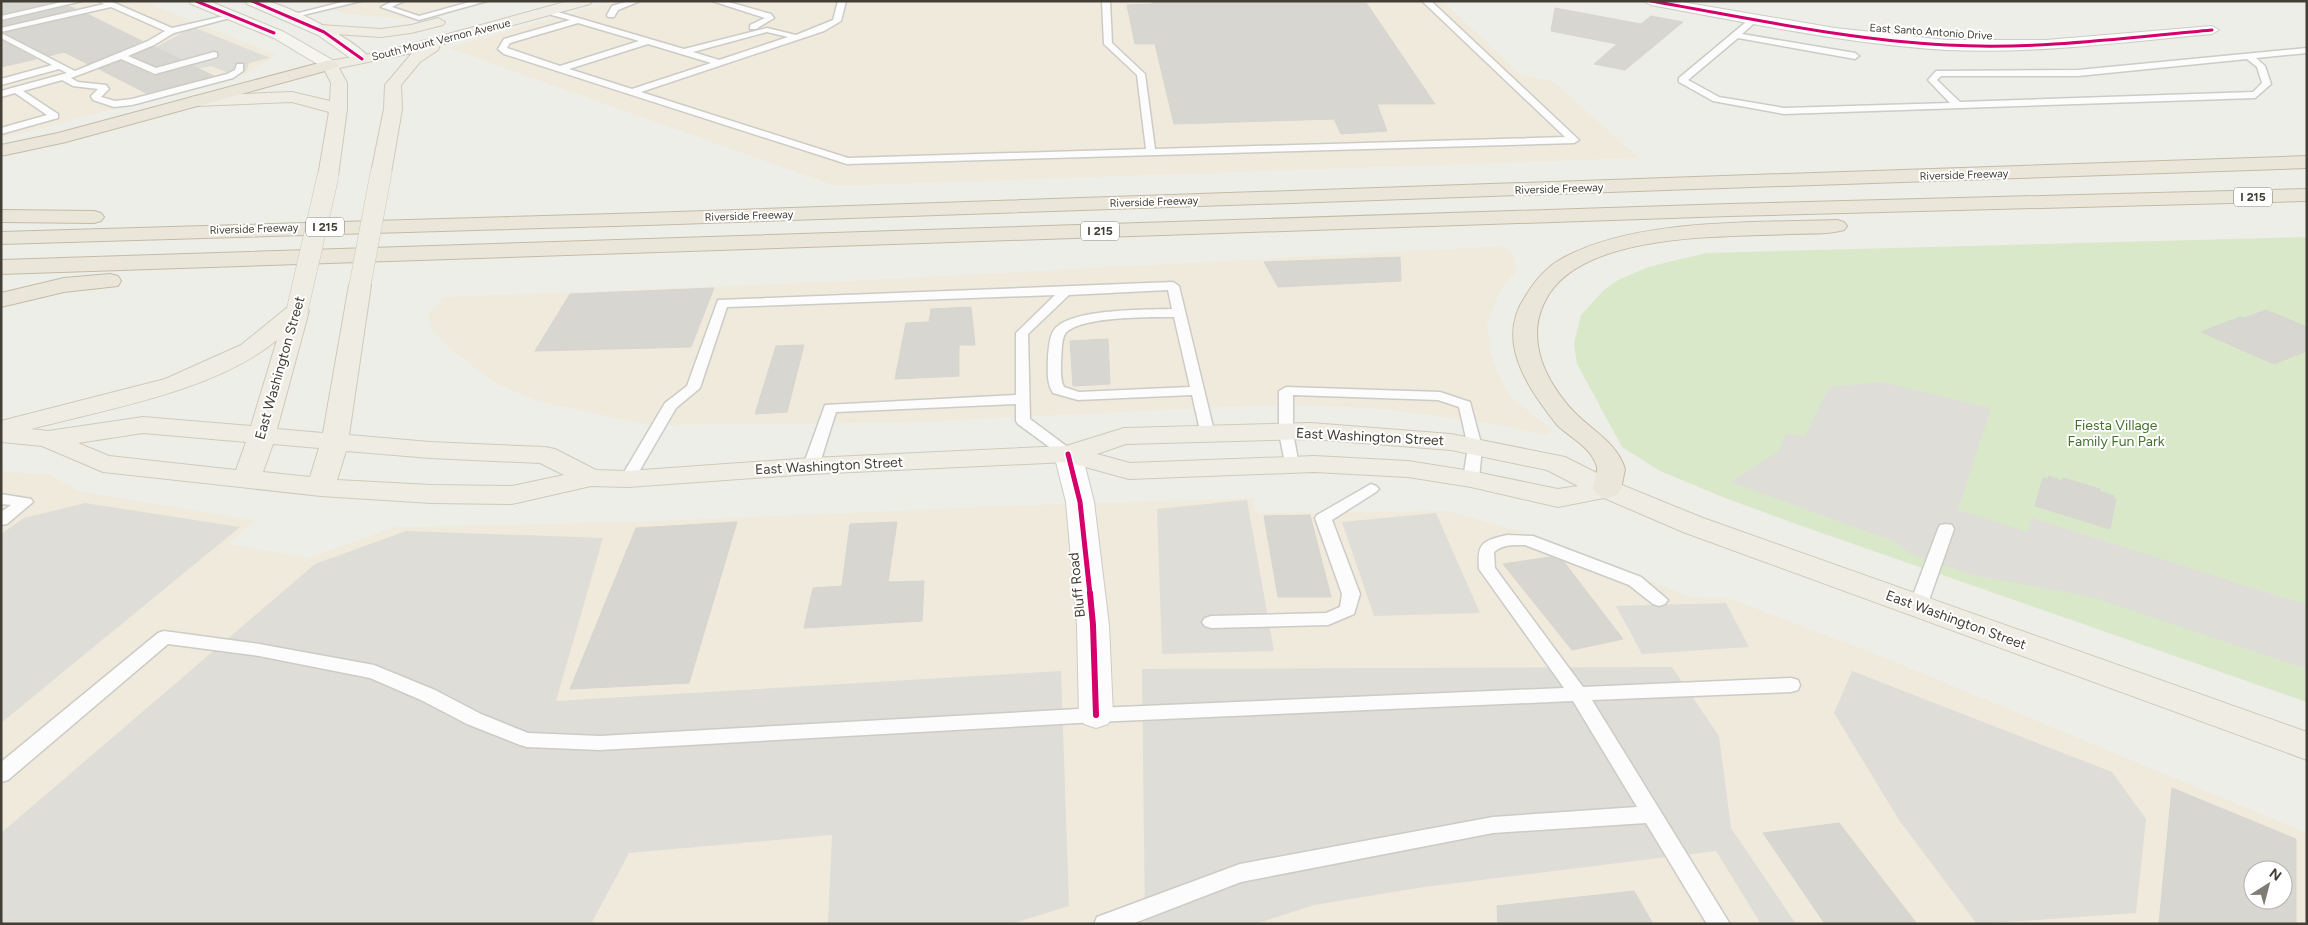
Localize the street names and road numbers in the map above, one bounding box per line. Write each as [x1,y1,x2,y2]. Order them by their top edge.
street label: South Mount Vernon Avenue [370,16,512,64]
street label: East Santo Antonio Drive [1869,21,1993,43]
street label: Riverside Freeway [1919,167,2009,183]
street label: Riverside Freeway [1514,181,1604,197]
road number: I 215 [2234,188,2272,206]
street label: Riverside Freeway [1109,194,1199,210]
street label: Riverside Freeway [704,208,794,224]
road number: I 215 [306,218,344,236]
street label: Riverside Freeway [209,221,299,237]
road number: I 215 [1081,222,1119,240]
street label: East Washington Street [251,294,309,442]
street label: East Washington Street [1296,425,1444,449]
street label: East Washington Street [755,454,903,478]
street label: Bluff Road [1065,552,1089,618]
street label: East Washington Street [1883,587,2029,653]

